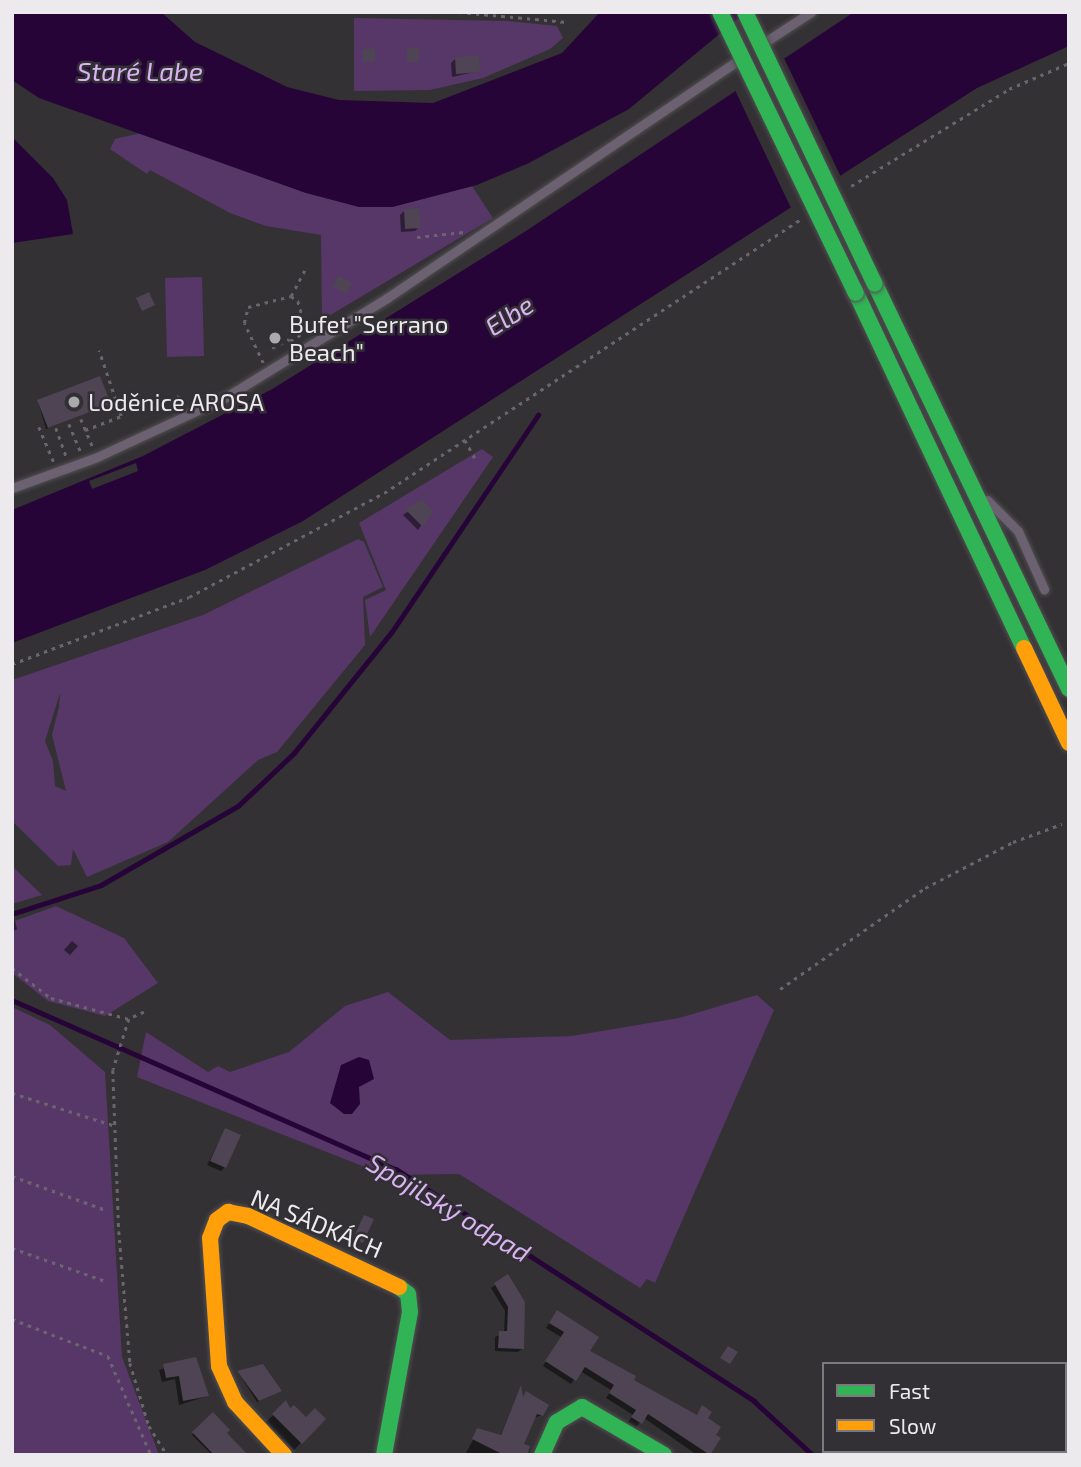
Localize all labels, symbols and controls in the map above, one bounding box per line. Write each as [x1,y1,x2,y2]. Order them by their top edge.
water label: Staré Labe [77,55,203,87]
water label: Elbe [479,288,539,342]
place label: Bufet "Serrano Beach" [289,310,449,366]
marker: Bufet "Serrano Beach" [267,330,283,346]
place label: Loděnice AROSA [88,388,264,416]
marker: Loděnice AROSA [66,394,82,410]
water label: Spojilský odpad [362,1146,536,1268]
street label: NA SÁDKÁCH [247,1182,387,1264]
legend [822,1362,1067,1453]
text: Fast [889,1378,930,1403]
text: Slow [889,1413,936,1438]

